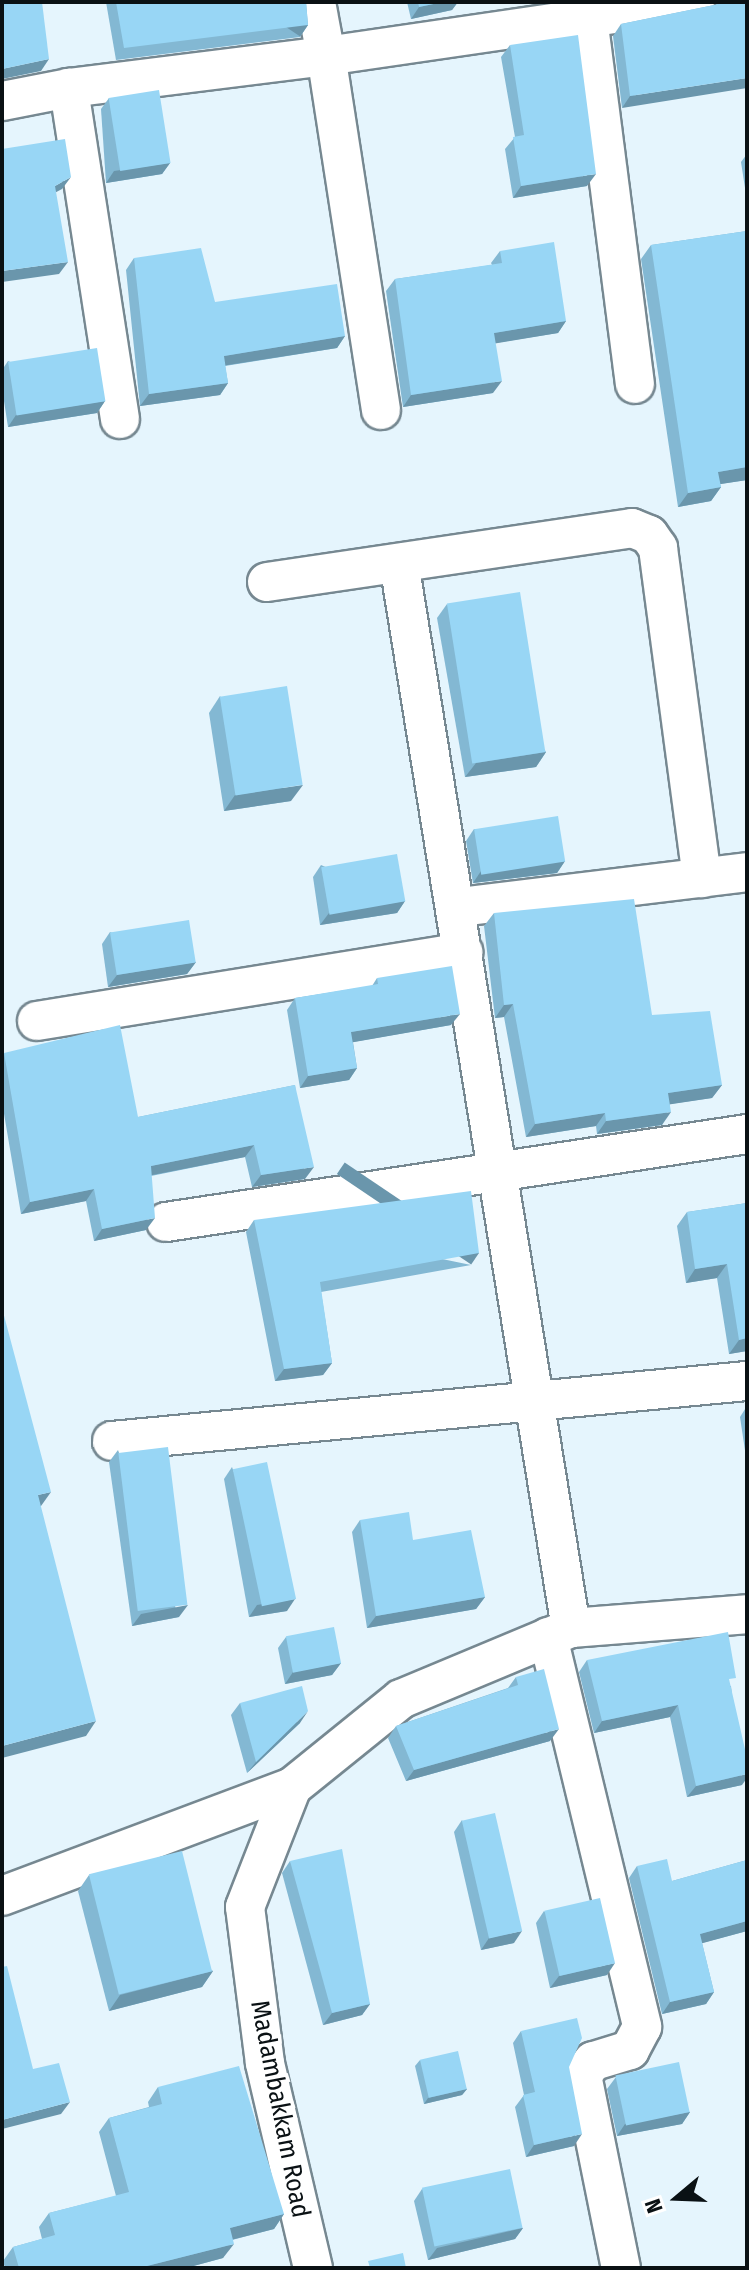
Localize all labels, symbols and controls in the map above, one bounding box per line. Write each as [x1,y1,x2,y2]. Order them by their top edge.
street label: Madambakkam Road [244,1998,316,2220]
north arrow [637,2158,717,2238]
text: N [639,2195,669,2217]

